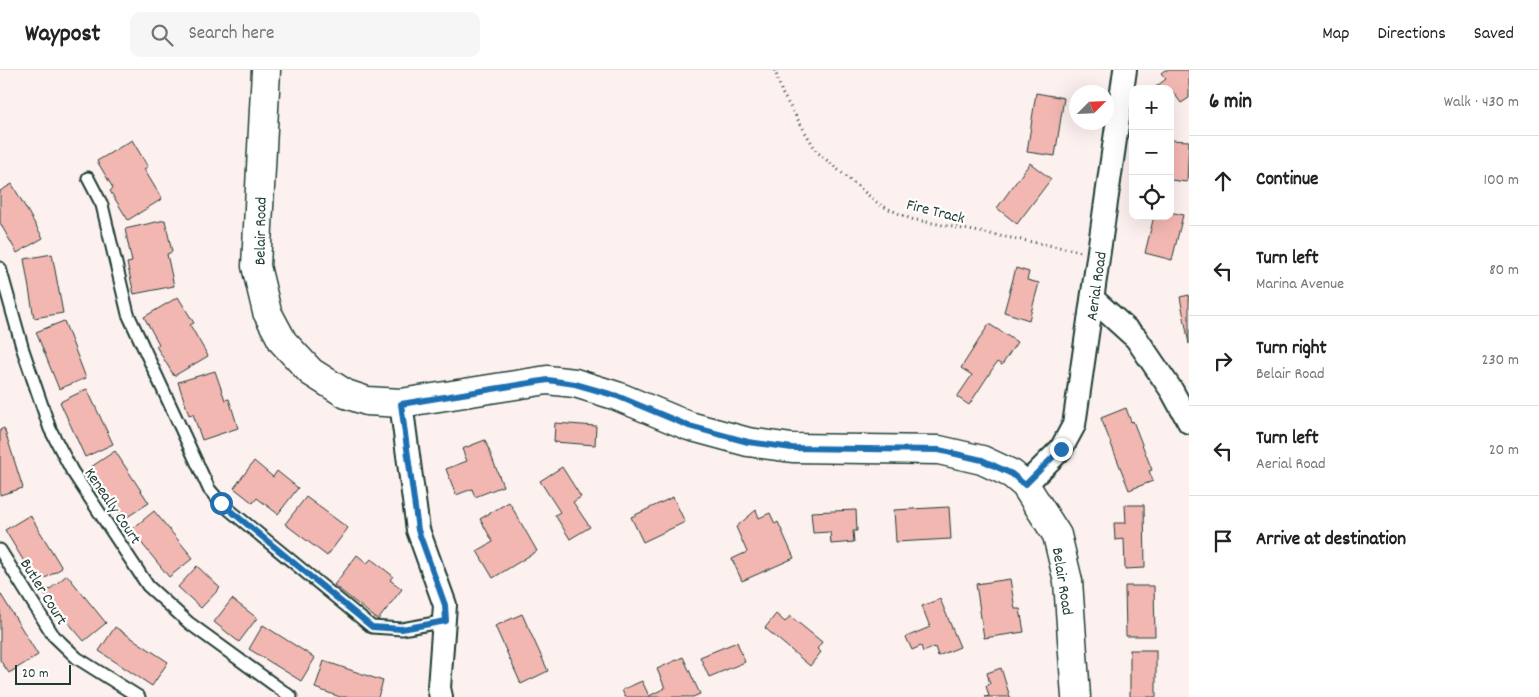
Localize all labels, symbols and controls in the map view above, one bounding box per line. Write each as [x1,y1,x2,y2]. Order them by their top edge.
search box [130,12,480,57]
text: Waypost [25,18,100,52]
icon: search [148,21,176,49]
text: Search here [188,21,274,48]
text: Map [1322,22,1349,47]
text: Directions [1377,22,1446,47]
text: Saved [1474,22,1514,47]
north arrow [1069,85,1114,130]
map controls [1129,85,1174,220]
button: + [1129,85,1174,130]
text: 6 min [1209,88,1252,118]
text: Walk · 430 m [1444,91,1519,114]
button: − [1129,130,1174,175]
icon: ahead [1209,167,1237,195]
text: Continue [1256,167,1318,194]
text: 100 m [1483,169,1519,192]
button: locate [1129,175,1174,220]
street label: Fire Track [904,194,967,231]
street label: Belair Road [249,197,274,265]
text: Turn left [1256,246,1319,273]
street label: Aerial Road [1081,250,1114,322]
icon: left [1209,257,1237,285]
text: 80 m [1489,259,1519,282]
text: Marina Avenue [1256,273,1344,296]
text: Turn right [1256,336,1327,363]
icon: right [1209,347,1237,375]
text: 230 m [1482,349,1519,372]
text: Belair Road [1256,363,1324,386]
text: Turn left [1256,426,1319,453]
icon: left [1209,437,1237,465]
route end [1050,438,1073,461]
text: 20 m [1489,439,1519,462]
text: Aerial Road [1256,453,1326,476]
street label: Keneally Court [78,464,146,549]
route start [210,492,233,515]
icon: arrive [1209,527,1237,555]
text: Arrive at destination [1256,527,1406,554]
street label: Belair Road [1045,546,1078,617]
street label: Butler Court [13,555,72,630]
scale bar [15,662,71,685]
text: 20 m [22,664,49,684]

